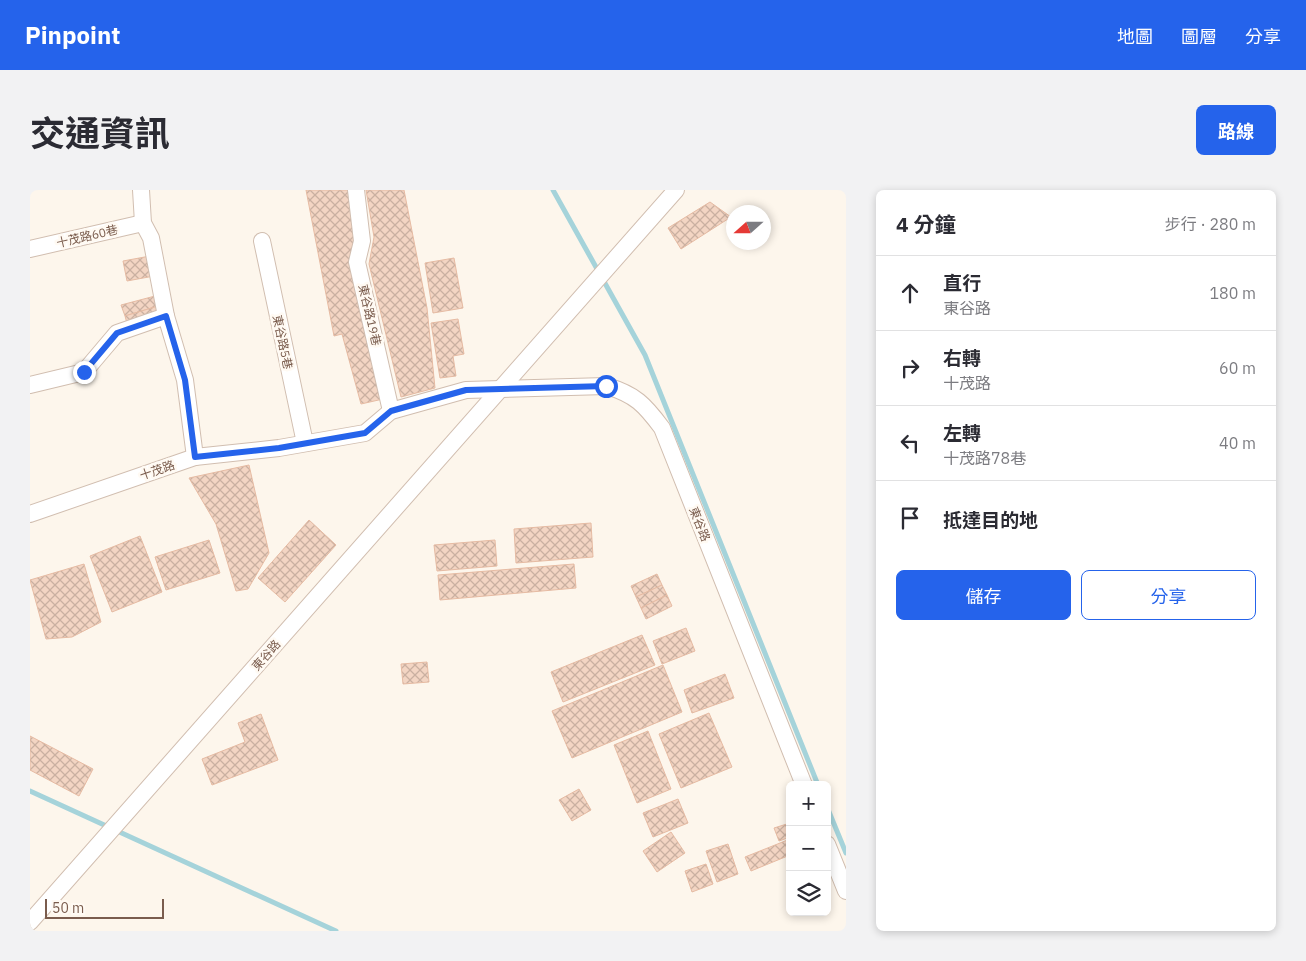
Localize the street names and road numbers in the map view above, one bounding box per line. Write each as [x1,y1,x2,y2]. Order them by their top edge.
street label: 十茂路60巷 [55,222,119,250]
street label: 東谷路19巷 [356,283,384,347]
street label: 東谷路5巷 [270,313,296,371]
street label: 十茂路 [138,457,176,483]
street label: 東谷路 [686,504,714,544]
street label: 東谷路 [249,636,283,674]

